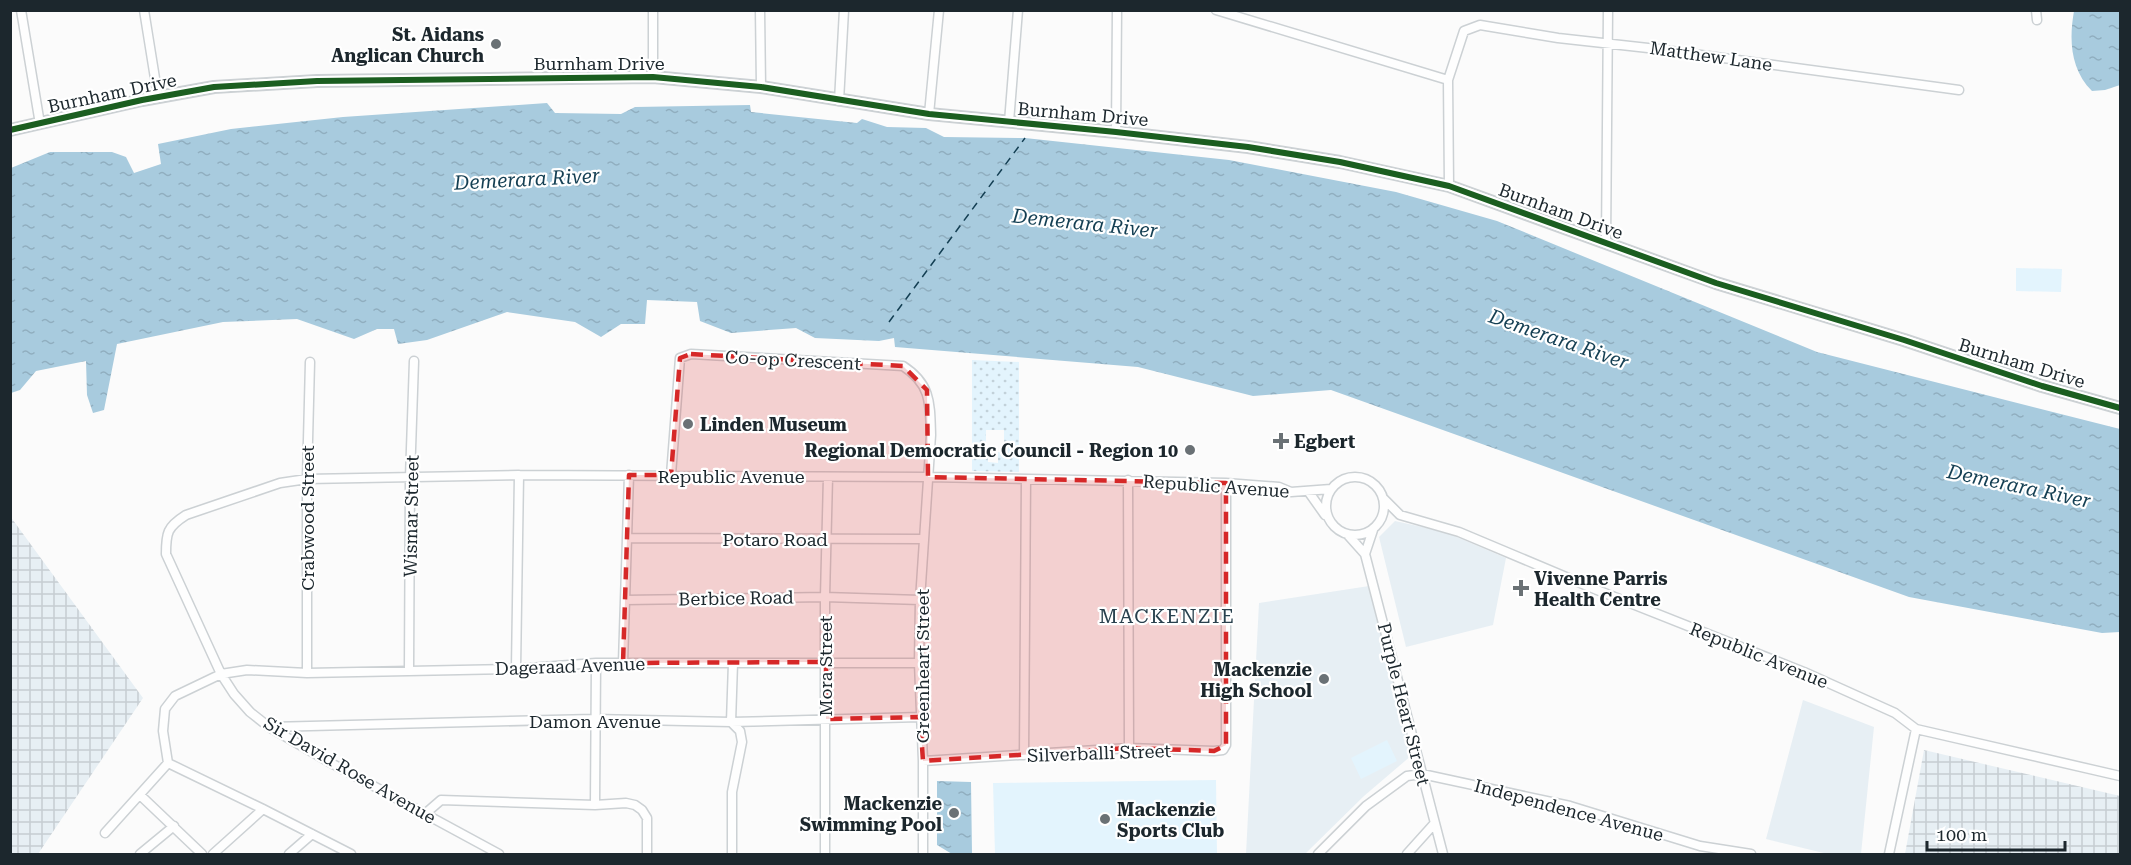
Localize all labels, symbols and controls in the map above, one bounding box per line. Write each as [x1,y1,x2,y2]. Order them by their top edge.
place label: St. Aidans Anglican Church [331,24,484,66]
marker: St. Aidans Anglican Church [489,37,503,51]
street label: Matthew Lane [1648,37,1774,75]
street label: Burnham Drive [533,53,665,74]
street label: Burnham Drive [46,69,178,117]
street label: Burnham Drive [1017,98,1149,130]
water label: Demerara River [452,163,601,195]
street label: Burnham Drive [1496,179,1626,243]
water label: Demerara River [1010,203,1160,243]
water label: Demerara River [1485,303,1633,374]
street label: Burnham Drive [1956,334,2088,392]
street label: Co-op Crescent [724,346,862,374]
place label: Linden Museum [700,414,848,435]
marker: Linden Museum [681,417,695,431]
place label: Egbert [1294,431,1355,452]
marker: Egbert [1272,432,1290,450]
place label: Regional Democratic Council - Region 10 [804,440,1178,461]
marker: Regional Democratic Council - Region 10 [1183,443,1197,457]
street label: Crabwood Street [297,445,318,591]
street label: Wismar Street [399,454,423,577]
water label: Demerara River [1944,459,2094,513]
street label: Republic Avenue [657,466,805,487]
street label: Republic Avenue [1142,470,1290,502]
street label: Potaro Road [722,529,828,550]
place label: Vivenne Parris Health Centre [1534,568,1667,610]
marker: Vivenne Parris Health Centre [1512,579,1530,597]
street label: Berbice Road [678,586,794,610]
street label: Greenheart Street [912,589,933,743]
district label: MACKENZIE [1099,604,1235,628]
street label: Mora Street [815,615,836,717]
street label: Republic Avenue [1687,618,1831,692]
street label: Purple Heart Street [1374,620,1434,788]
street label: Dageraad Avenue [495,653,646,679]
place label: Mackenzie High School [1200,659,1312,701]
marker: Mackenzie High School [1317,672,1331,686]
street label: Damon Avenue [529,711,661,732]
street label: Sir David Rose Avenue [260,712,440,828]
street label: Silverballi Street [1027,740,1172,766]
street label: Independence Avenue [1472,775,1666,845]
place label: Mackenzie Swimming Pool [800,793,942,835]
place label: Mackenzie Sports Club [1117,799,1224,841]
marker: Mackenzie Swimming Pool [947,806,961,820]
marker: Mackenzie Sports Club [1098,812,1112,826]
scale bar [1927,814,2065,852]
text: 100 m [1936,824,1987,845]

